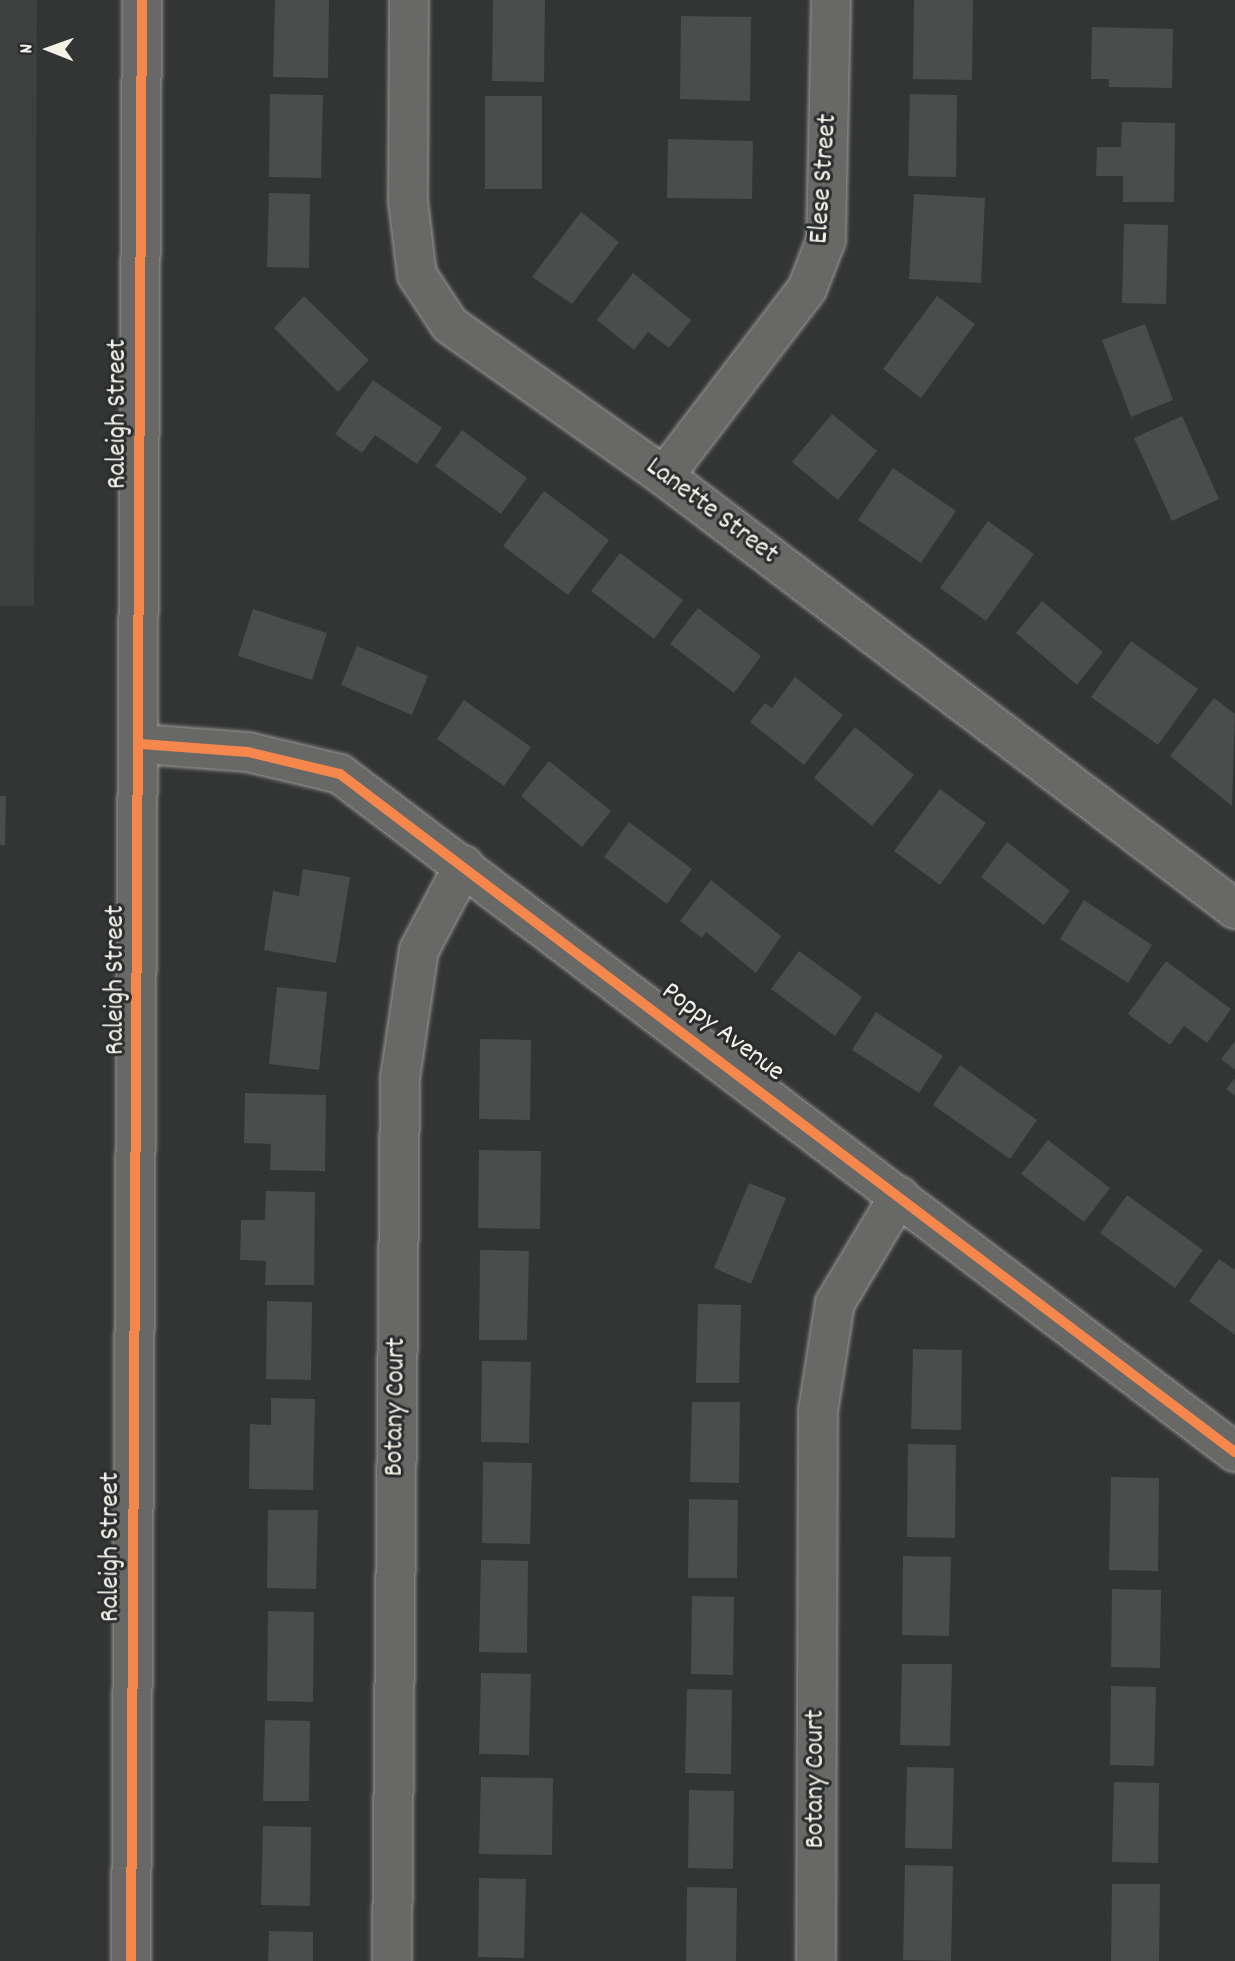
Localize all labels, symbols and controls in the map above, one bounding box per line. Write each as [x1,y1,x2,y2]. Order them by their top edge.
north arrow [14,14,84,84]
text: N [14,44,41,54]
street label: Elese Street [804,113,846,245]
street label: Raleigh Street [102,339,136,489]
street label: Lanette Street [638,451,784,573]
street label: Raleigh Street [100,905,134,1055]
street label: Poppy Avenue [654,976,790,1090]
street label: Botany Court [379,1337,415,1477]
street label: Raleigh Street [95,1472,129,1622]
street label: Botany Court [800,1710,834,1848]

